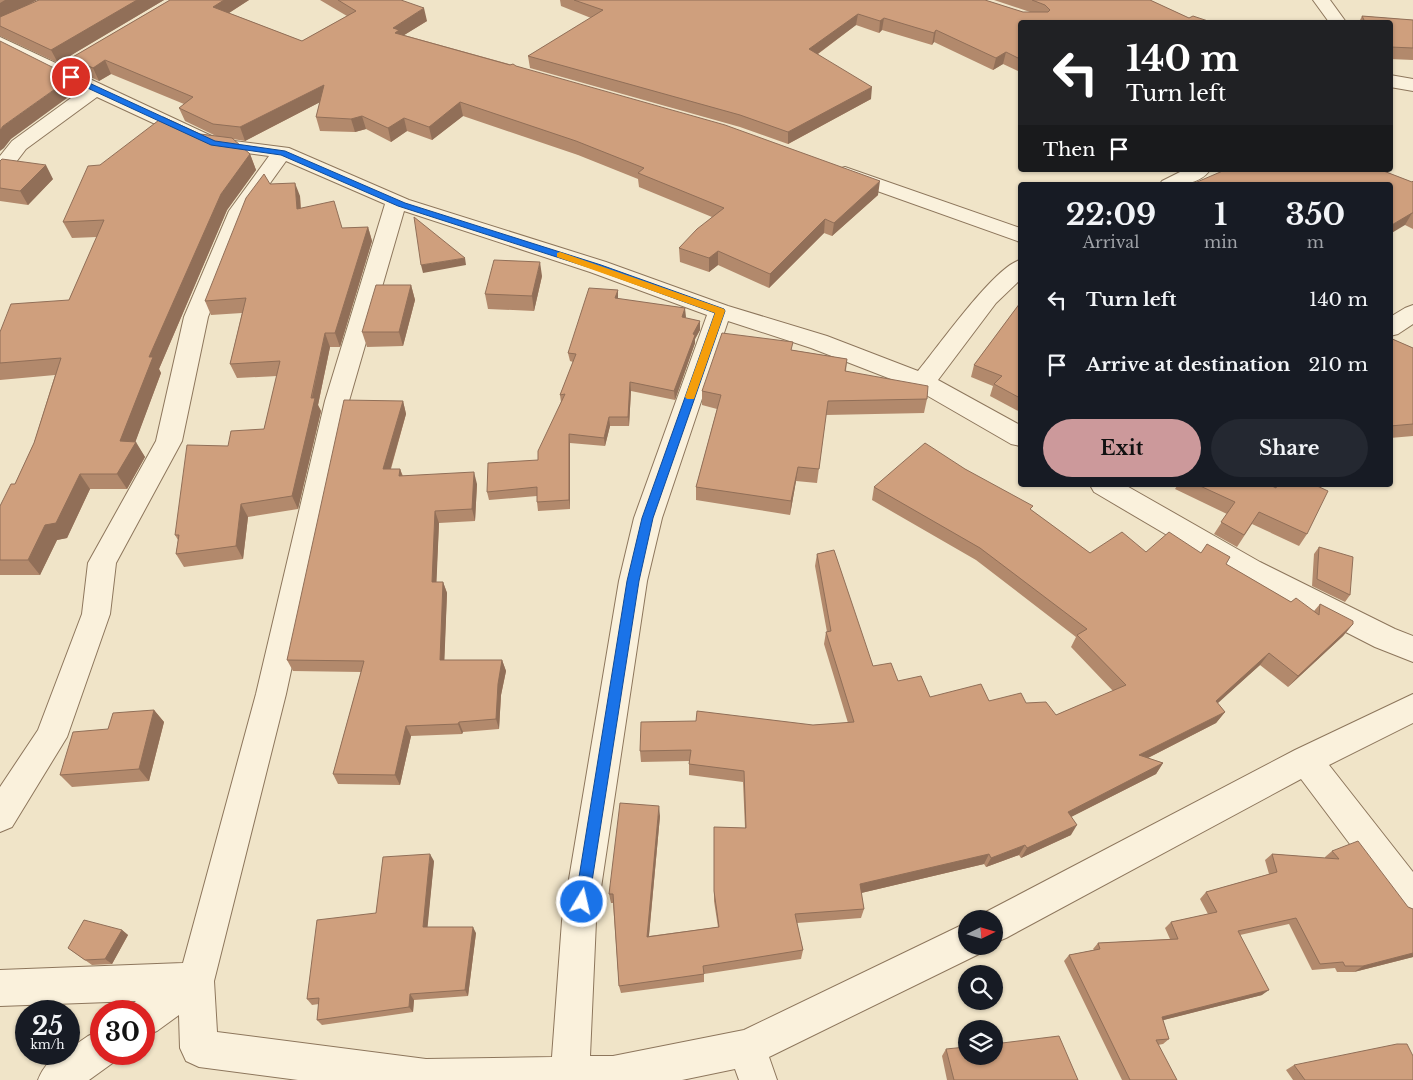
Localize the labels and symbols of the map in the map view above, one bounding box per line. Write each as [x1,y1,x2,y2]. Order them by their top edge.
pin [50,56,92,98]
position arrow [555,875,607,927]
north arrow [958,910,1002,955]
speed limit sign: 30 [90,1000,155,1065]

